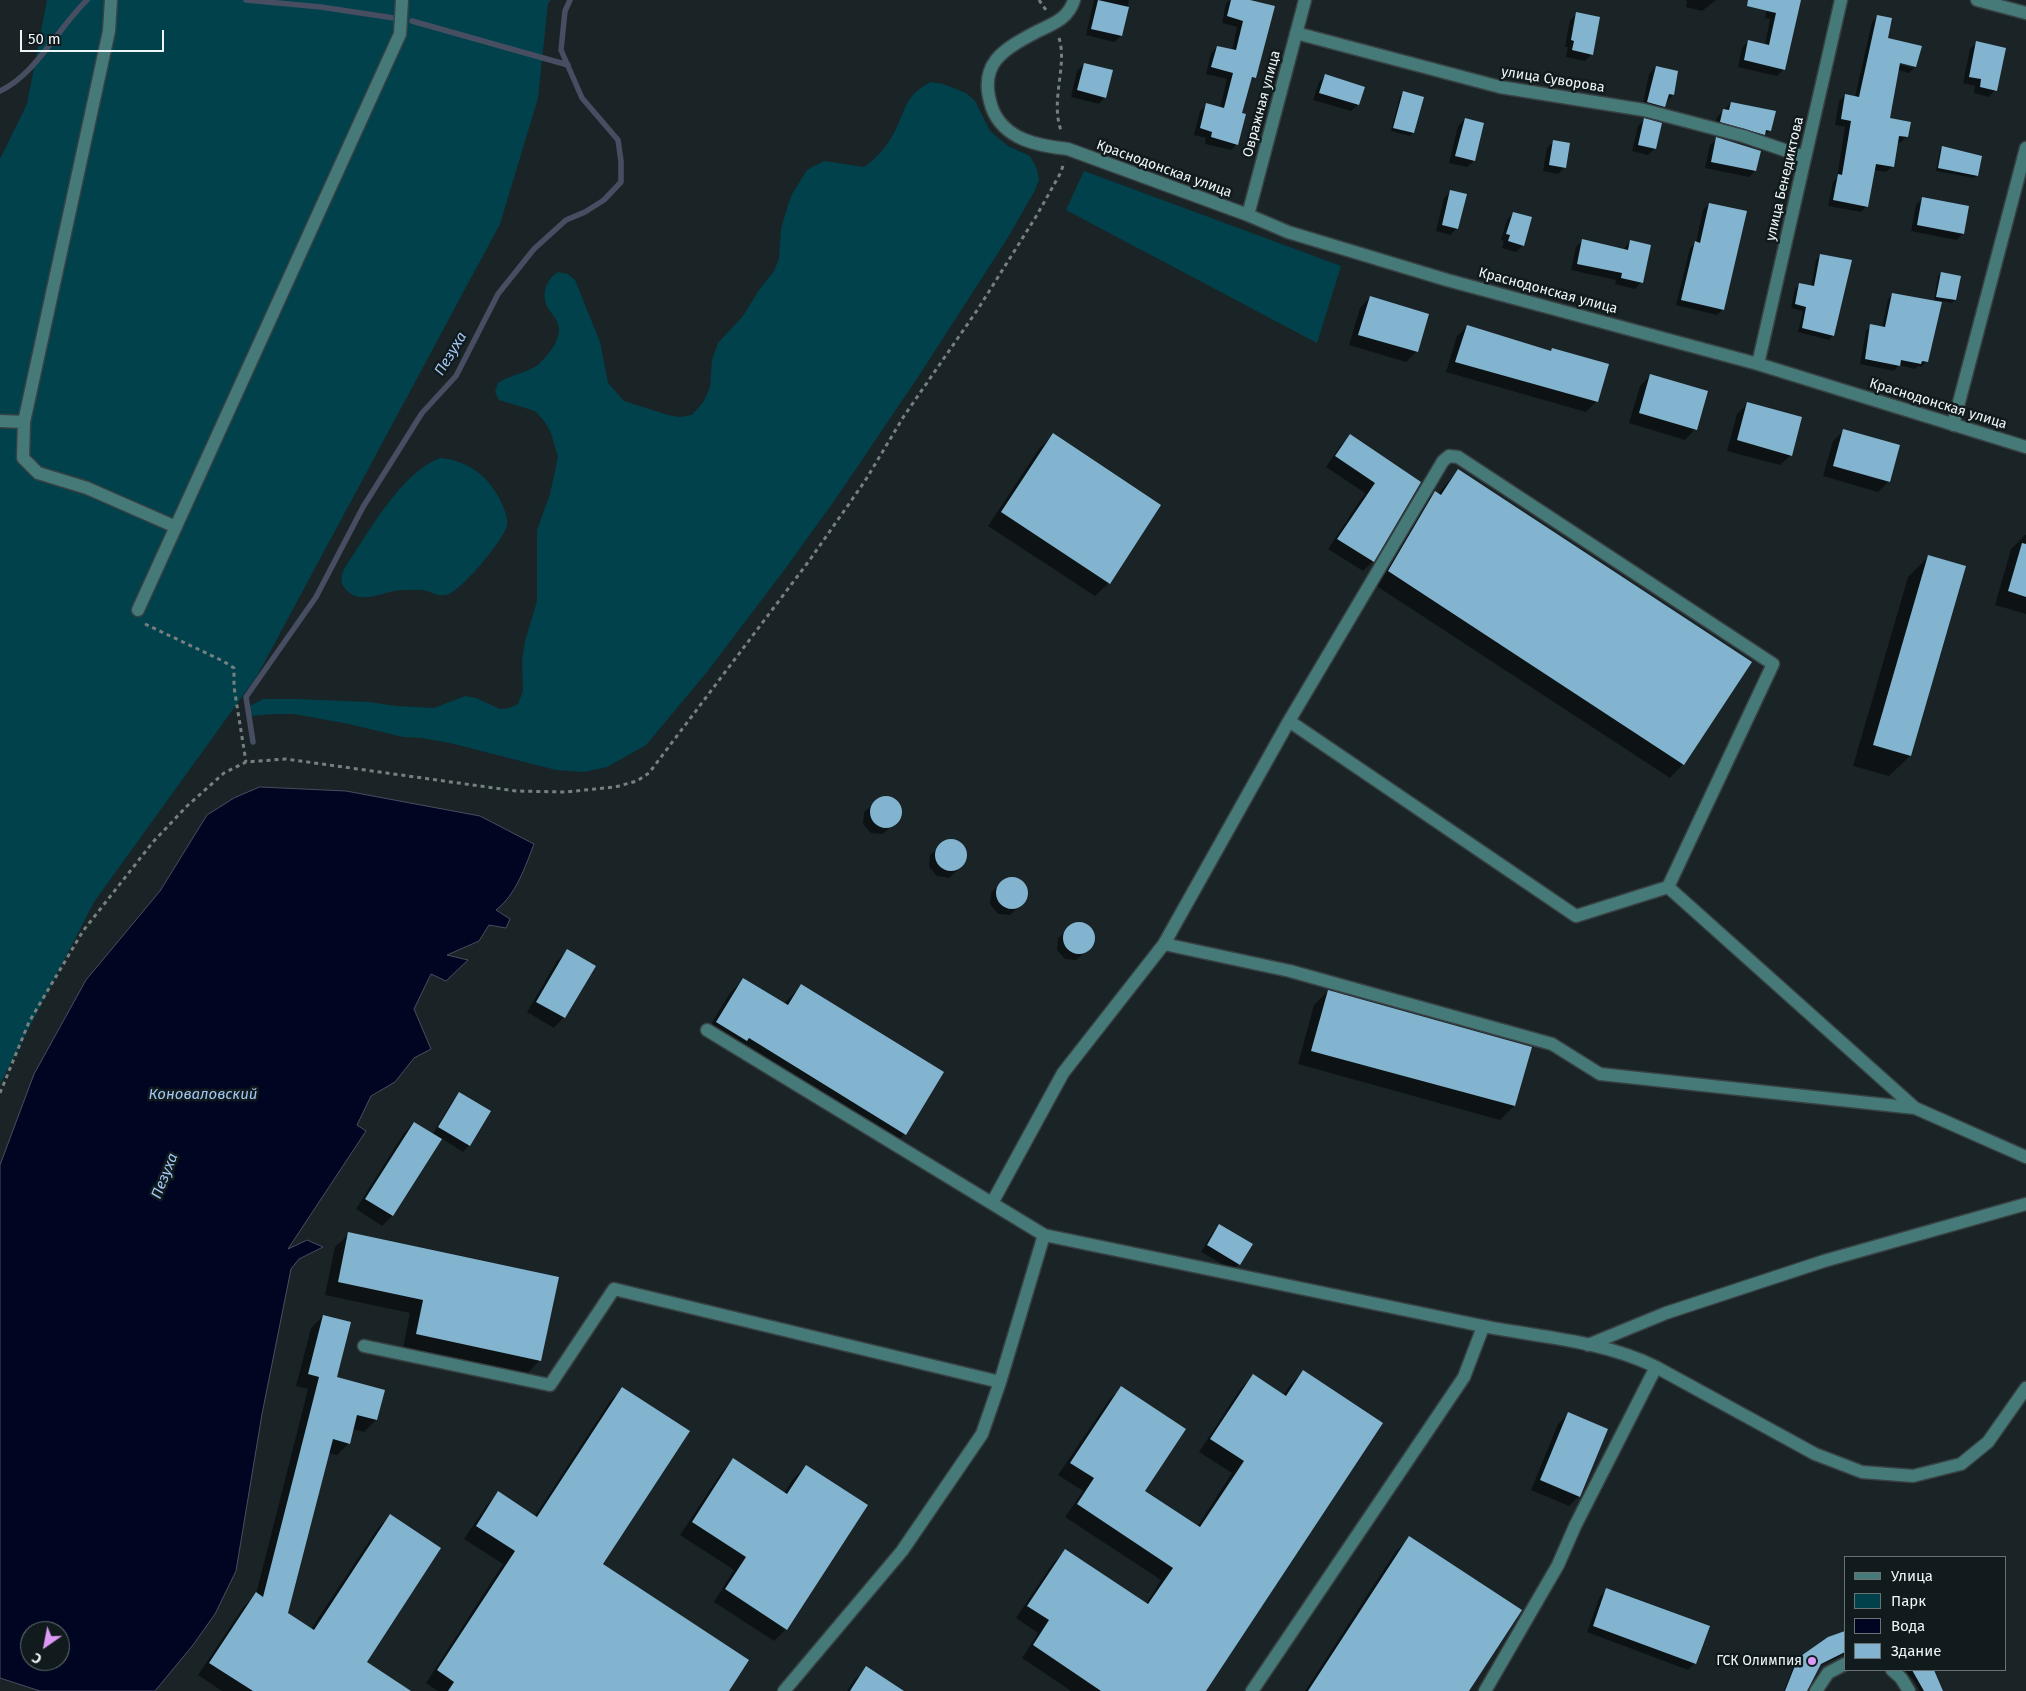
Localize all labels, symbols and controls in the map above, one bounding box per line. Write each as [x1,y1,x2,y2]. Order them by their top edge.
scale bar [22,20,166,52]
text: 50 m [28,30,61,48]
street label: Овражная улица [1240,49,1284,159]
street label: улица Суворова [1500,64,1606,96]
street label: улица Бенедиктова [1763,115,1807,243]
street label: Краснодонская улица [1094,137,1234,201]
street label: Краснодонская улица [1477,264,1619,318]
water label: Пезуха [431,329,471,379]
street label: Краснодонская улица [1867,375,2009,433]
water label: Коноваловский [149,1086,257,1104]
water label: Пезуха [148,1151,182,1201]
legend [1844,1556,2006,1671]
text: Улица [1891,1567,1933,1585]
text: Парк [1891,1592,1926,1610]
text: Вода [1891,1617,1925,1635]
north arrow [20,1621,70,1671]
text: Здание [1891,1642,1941,1660]
text: С [29,1649,45,1667]
place label: ГСК Олимпия [1716,1653,1802,1669]
marker: ГСК Олимпия [1806,1655,1818,1667]

